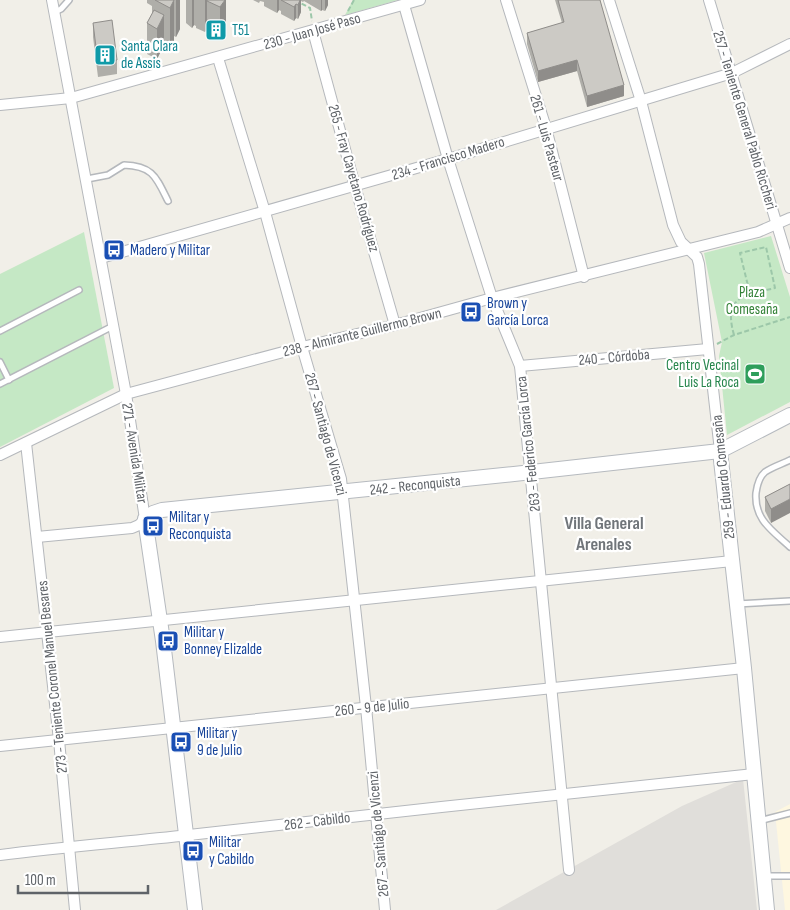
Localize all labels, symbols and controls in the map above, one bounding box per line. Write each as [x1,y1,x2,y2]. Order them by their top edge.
street label: 230 - Juan José Paso [261,9,363,54]
building icon: T51 [204,18,228,42]
place label: T51 [232,21,250,40]
street label: 257 - Teniente General Pablo Riccheri [708,28,781,212]
place label: Santa Clara de Assis [121,37,178,73]
building icon: Santa Clara de Assis [93,43,117,67]
street label: 261 - Luis Pasteur [525,93,568,184]
street label: 265 - Fray Cayetano Rodríguez [323,102,384,255]
street label: 234 - Francisco Madero [389,132,507,185]
bus stop icon: Madero y Militar [102,238,126,262]
place label: Madero y Militar [130,241,211,260]
park label: Plaza Comesaña [726,283,778,319]
place label: Brown y García Lorca [487,294,549,330]
bus stop icon: Brown y García Lorca [459,300,483,324]
street label: 238 - Almirante Guillermo Brown [281,304,443,361]
street label: 240 - Córdoba [578,345,651,370]
place label: Centro Vecinal Luis La Roca [666,356,739,392]
sports icon: Centro Vecinal Luis La Roca [743,362,767,386]
street label: 267 - Santiago de Vicenzi [300,371,351,498]
street label: 263 - Federico García Lorca [512,375,545,513]
street label: 271 - Avenida Militar [117,401,152,505]
street label: 259 - Eduardo Comesaña [708,414,739,540]
street label: 242 - Reconquista [369,471,462,500]
place label: Militar y Reconquista [169,508,232,544]
district label: Villa General Arenales [564,513,644,555]
bus stop icon: Militar y Reconquista [141,514,165,538]
street label: 273 - Teniente Coronel Manuel Besares [33,580,72,774]
place label: Militar y Bonney Elizalde [184,623,262,659]
bus stop icon: Militar y Bonney Elizalde [156,629,180,653]
street label: 260 - 9 de Julio [334,694,410,721]
place label: Militar y 9 de Julio [197,724,242,760]
bus stop icon: Militar y 9 de Julio [169,730,193,754]
street label: 267 - Santiago de Vicenzi [364,770,393,898]
street label: 262 - Cabildo [283,808,351,835]
place label: Militar y Cabildo [209,833,254,869]
bus stop icon: Militar y Cabildo [181,839,205,863]
scale bar [18,862,148,894]
text: 100 m [25,871,56,890]

